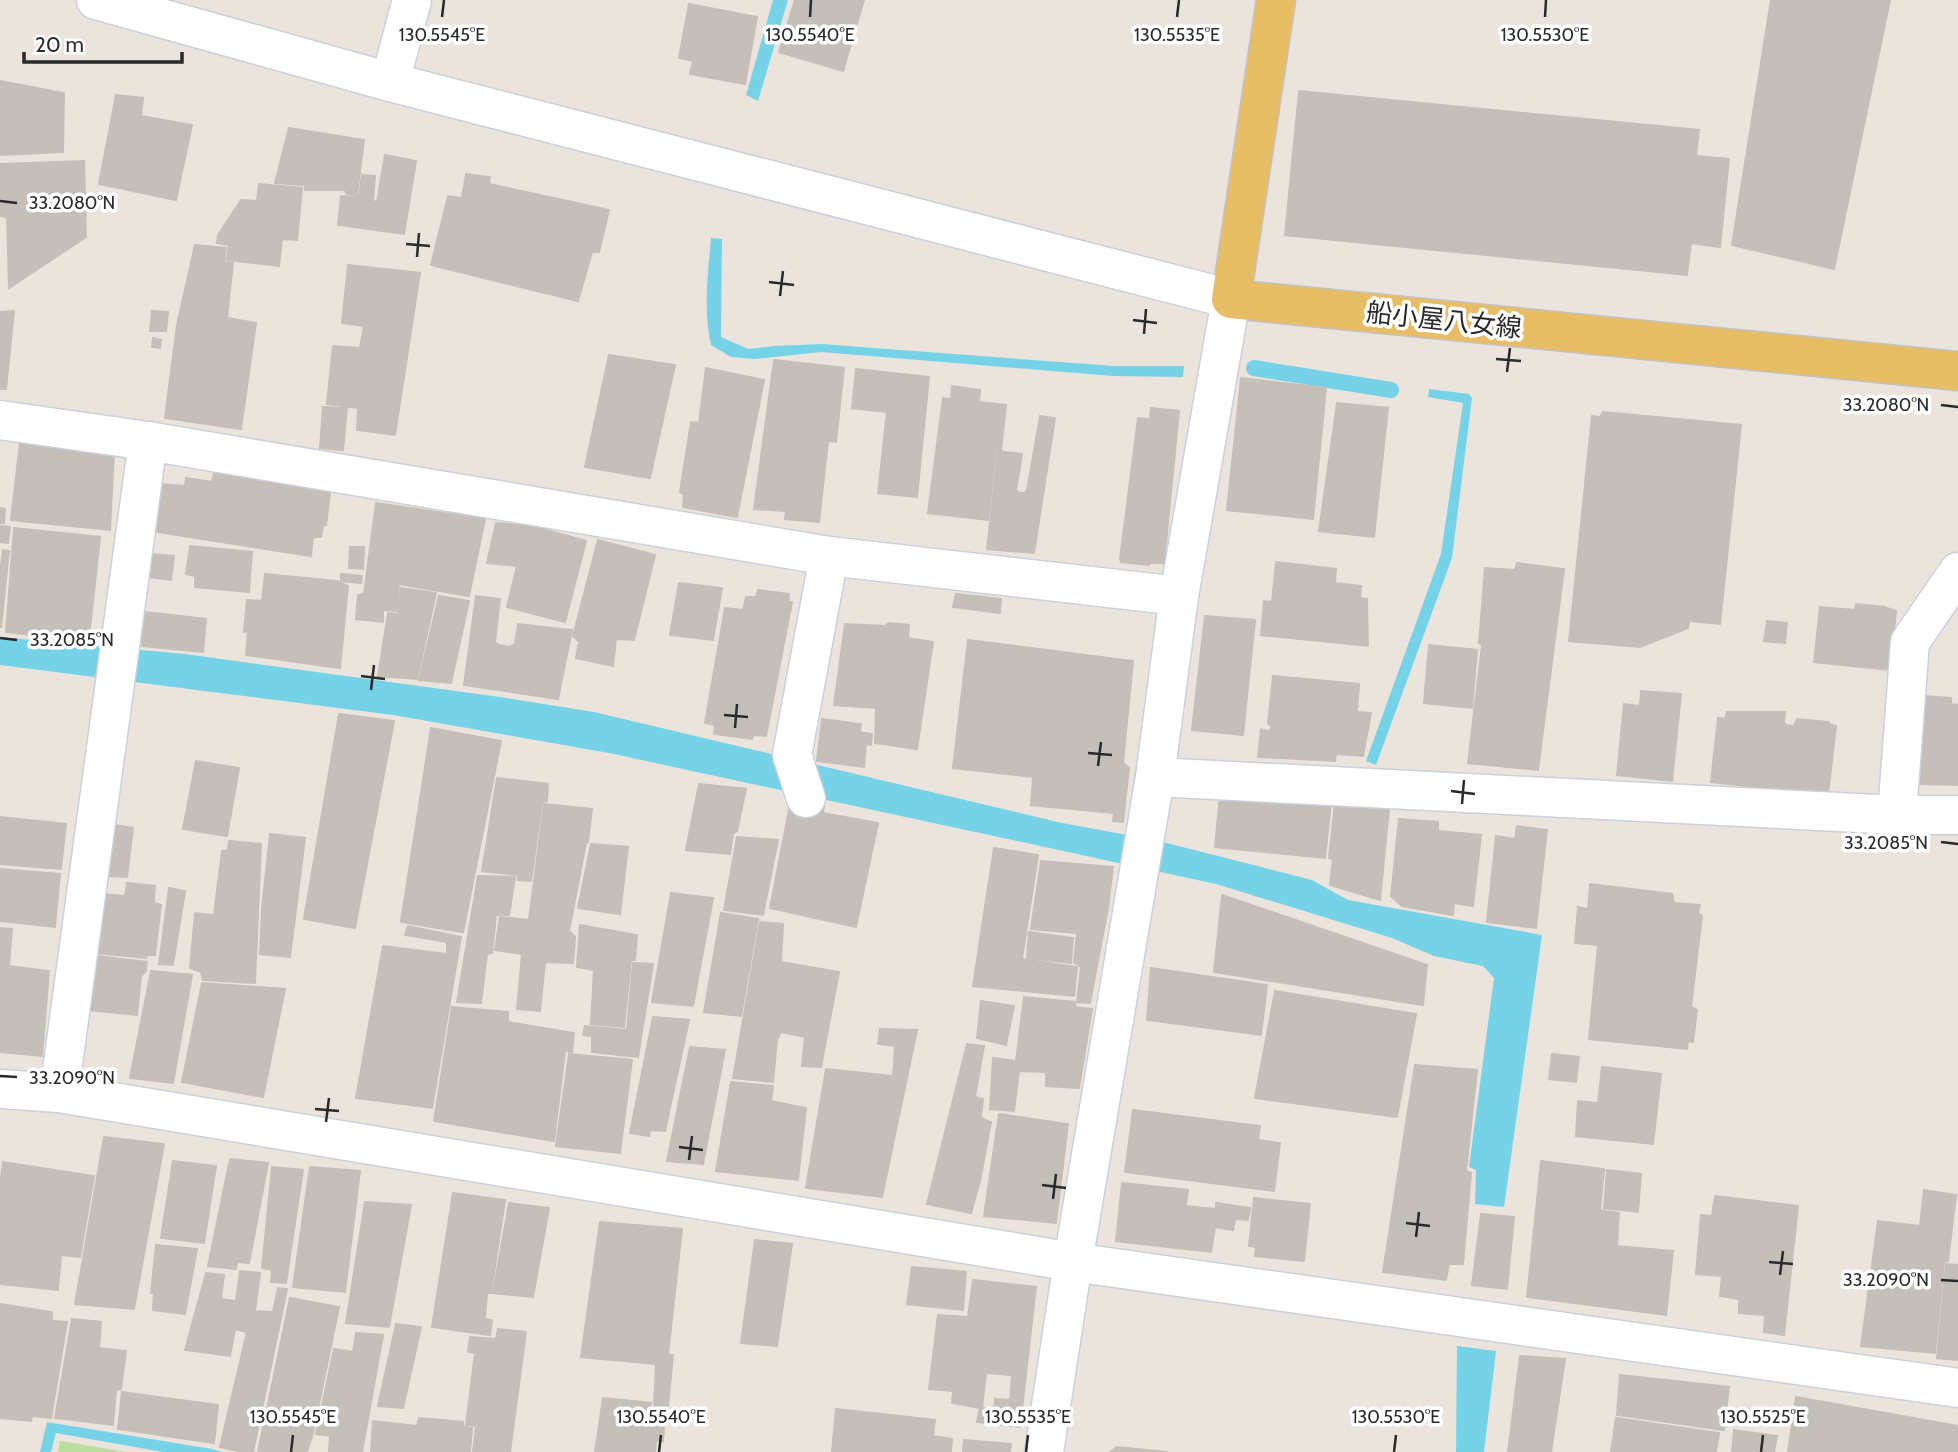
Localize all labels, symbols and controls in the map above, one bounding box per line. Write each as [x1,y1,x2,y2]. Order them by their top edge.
scale bar [24,21,182,65]
text: 130.5545°E [399,24,485,46]
text: 130.5540°E [765,24,855,46]
text: 130.5535°E [1134,24,1220,46]
text: 130.5530°E [1501,24,1589,46]
text: 20 m [35,32,84,57]
text: 33.2080°N [29,192,115,214]
street label: 船小屋八女線 [1365,296,1523,344]
text: 33.2080°N [1843,394,1929,416]
text: 33.2085°N [30,629,114,651]
text: 33.2085°N [1844,832,1928,854]
text: 33.2090°N [29,1067,115,1089]
text: 33.2090°N [1843,1269,1929,1291]
text: 130.5545°E [250,1406,336,1428]
text: 130.5540°E [616,1406,706,1428]
text: 130.5535°E [985,1406,1071,1428]
text: 130.5530°E [1352,1406,1440,1428]
text: 130.5525°E [1720,1406,1806,1428]

